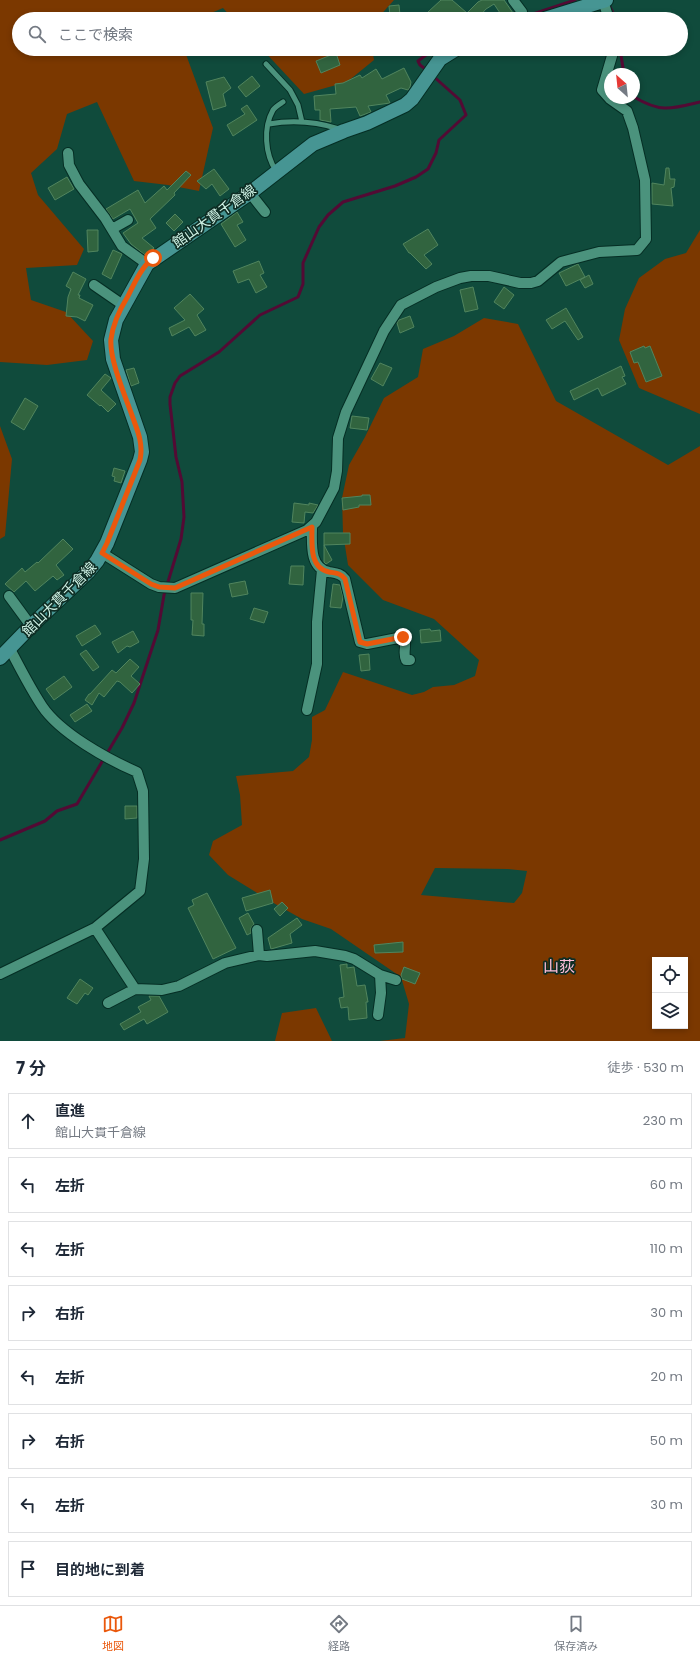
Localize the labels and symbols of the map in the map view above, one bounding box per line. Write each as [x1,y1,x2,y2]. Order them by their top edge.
north arrow [604,68,640,104]
street label: 館山大貫千倉線 [168,180,260,252]
route start [144,249,162,267]
street label: 館山大貫千倉線 [17,557,101,641]
route end [394,628,412,646]
district label: 山荻 [543,955,575,978]

